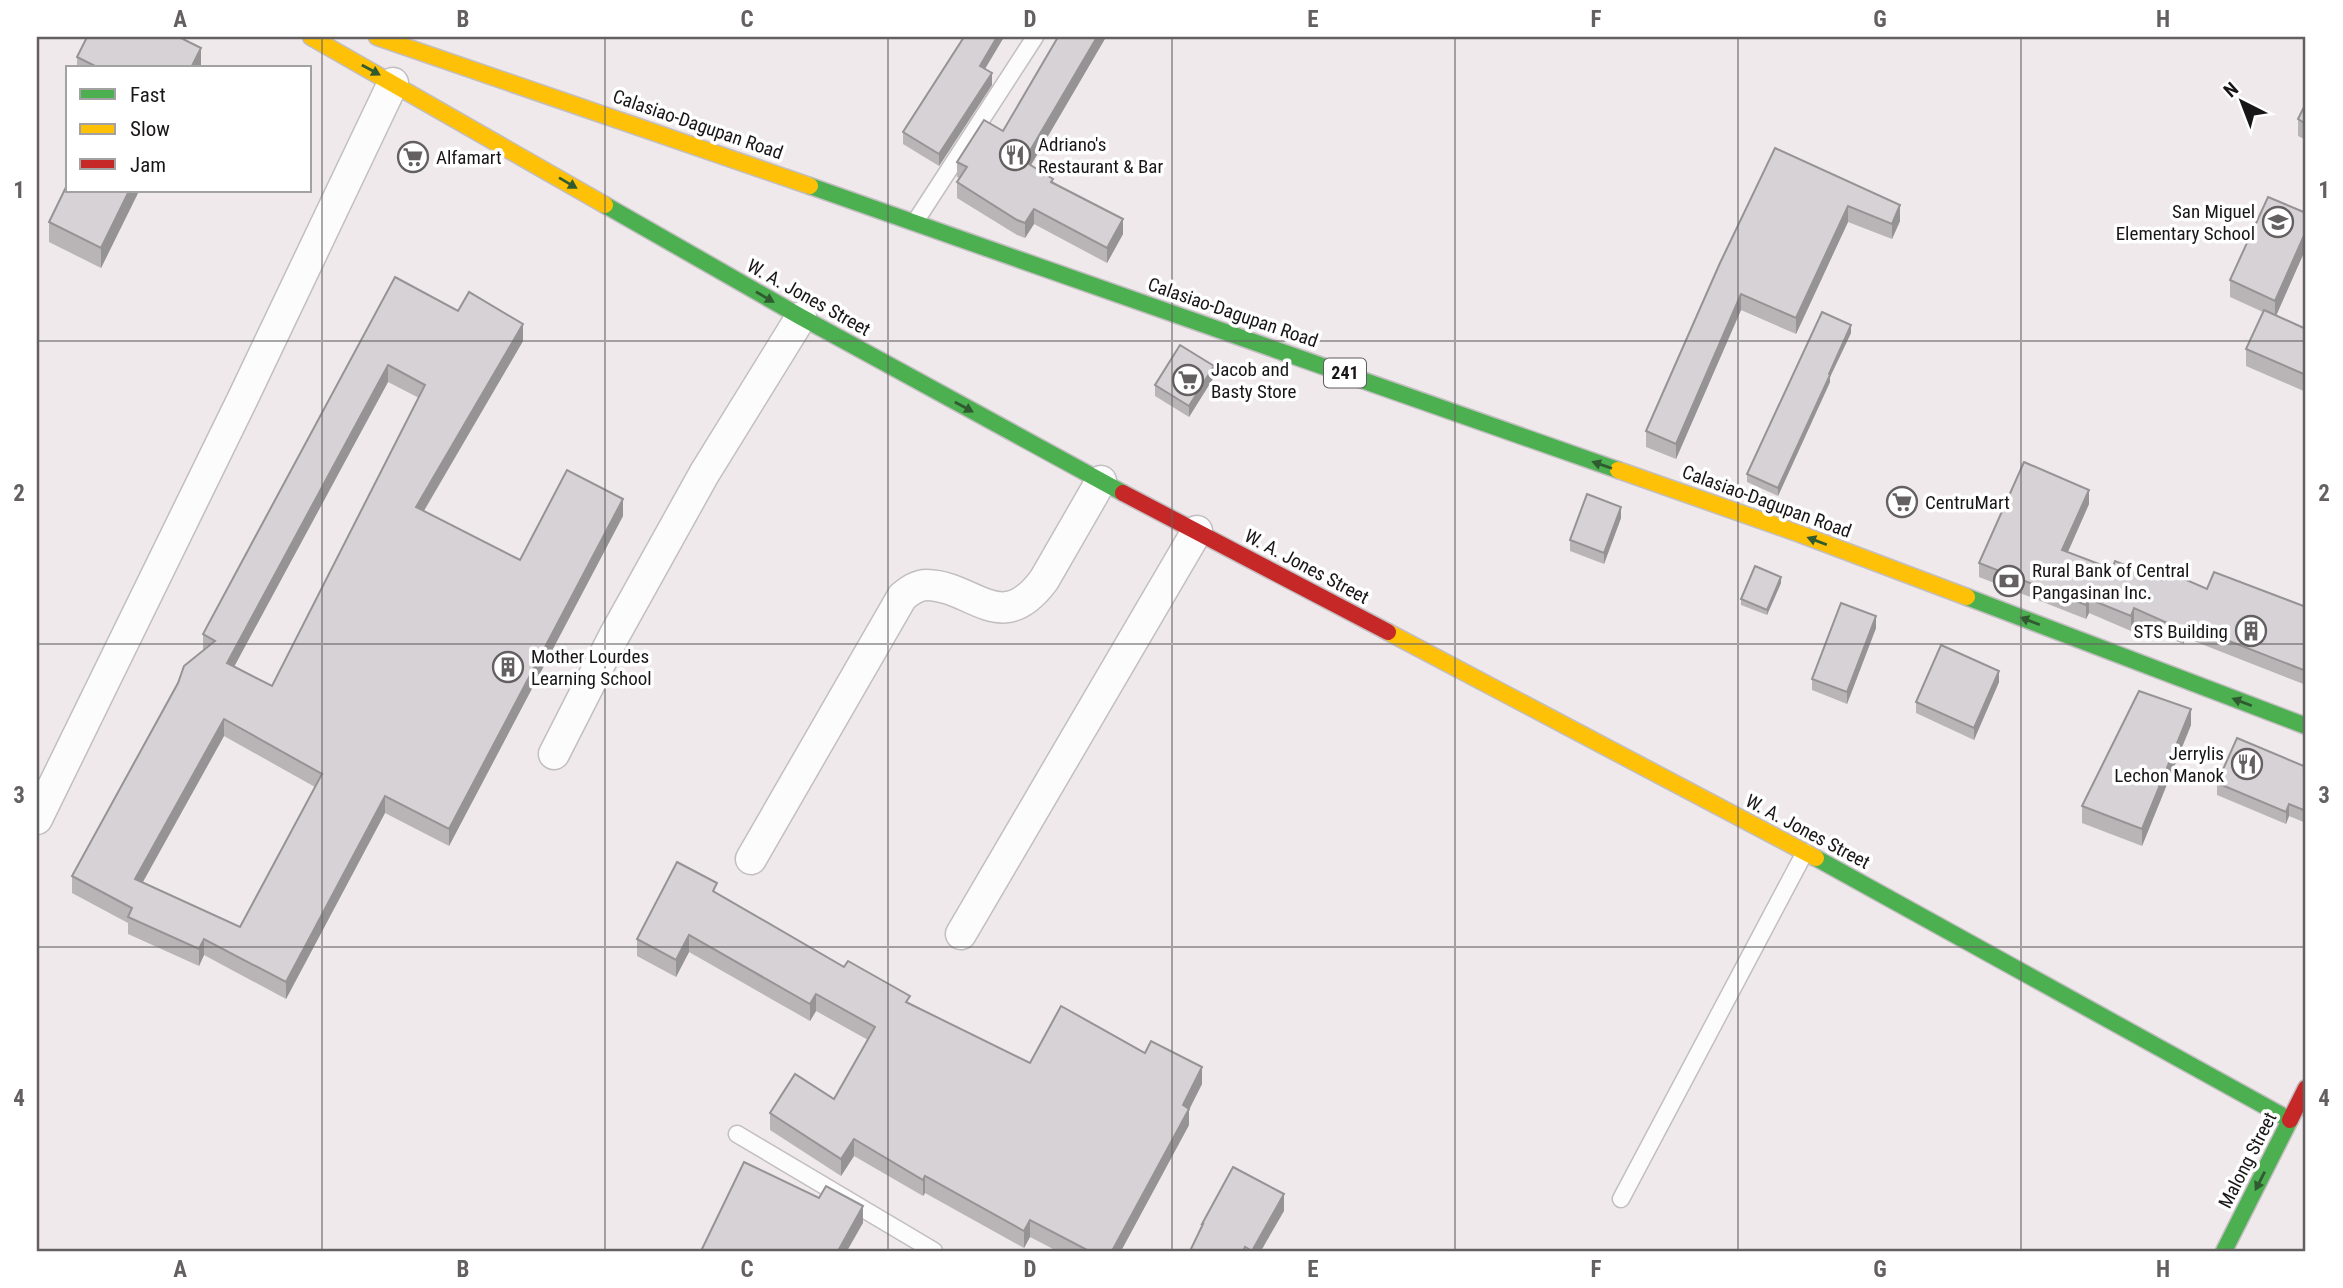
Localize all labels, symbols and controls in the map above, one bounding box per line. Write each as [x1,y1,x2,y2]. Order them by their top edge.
text: A [173,6,187,33]
text: B [457,6,469,33]
text: C [740,6,754,33]
text: D [1024,6,1037,33]
text: E [1307,6,1319,33]
text: F [1591,6,1602,33]
text: G [1873,6,1887,33]
text: H [2156,6,2170,33]
one-way arrow [361,64,380,76]
legend [66,66,312,192]
north arrow [2206,66,2276,136]
text: N [2219,77,2243,102]
text: Fast [130,83,166,107]
street label: Calasiao-Dagupan Road [610,85,786,164]
text: Slow [130,117,170,141]
place label: Adriano's Restaurant & Bar [1038,133,1163,178]
restaurant icon: Adriano's Restaurant & Bar [998,138,1032,172]
supermarket icon: Alfamart [396,140,430,174]
place label: Alfamart [436,146,502,169]
text: Jam [130,153,166,177]
text: 1 [13,177,25,204]
one-way arrow [558,177,578,189]
text: 1 [2318,177,2330,204]
place label: San Miguel Elementary School [2116,200,2255,245]
school or university icon: San Miguel Elementary School [2261,205,2295,239]
street label: W. A. Jones Street [743,254,874,341]
street label: Calasiao-Dagupan Road [1145,273,1321,352]
one-way arrow [756,290,775,303]
place label: Jacob and Basty Store [1211,358,1296,403]
road number: 241 [1324,358,1366,388]
supermarket icon: Jacob and Basty Store [1171,363,1205,397]
one-way arrow [955,401,974,413]
one-way arrow [1592,459,1613,470]
street label: Calasiao-Dagupan Road [1679,460,1855,543]
text: 2 [13,480,25,507]
text: 2 [2318,480,2330,507]
supermarket icon: CentruMart [1885,485,1919,519]
place label: CentruMart [1925,491,2010,514]
street label: W. A. Jones Street [1241,524,1373,609]
one-way arrow [1806,535,1827,546]
place label: Rural Bank of Central Pangasinan Inc. [2032,559,2189,604]
bank icon: Rural Bank of Central Pangasinan Inc. [1992,564,2026,598]
building icon: STS Building [2234,614,2268,648]
one-way arrow [2019,616,2040,627]
place label: STS Building [2134,620,2228,643]
place label: Mother Lourdes Learning School [531,645,652,690]
building icon: Mother Lourdes Learning School [491,650,525,684]
one-way arrow [2232,696,2253,707]
place label: Jerrylis Lechon Manok [2114,742,2224,787]
restaurant icon: Jerrylis Lechon Manok [2230,747,2264,781]
text: 3 [13,782,25,809]
text: 3 [2318,782,2330,809]
street label: W. A. Jones Street [1742,789,1874,874]
text: 4 [13,1085,25,1112]
text: 4 [2318,1085,2330,1112]
street label: Malong Street [2213,1108,2281,1212]
one-way arrow [2254,1171,2265,1191]
text: A [173,1256,187,1283]
text: B [457,1256,469,1283]
text: C [740,1256,754,1283]
text: D [1024,1256,1037,1283]
text: E [1307,1256,1319,1283]
text: F [1591,1256,1602,1283]
text: G [1873,1256,1887,1283]
text: H [2156,1256,2170,1283]

